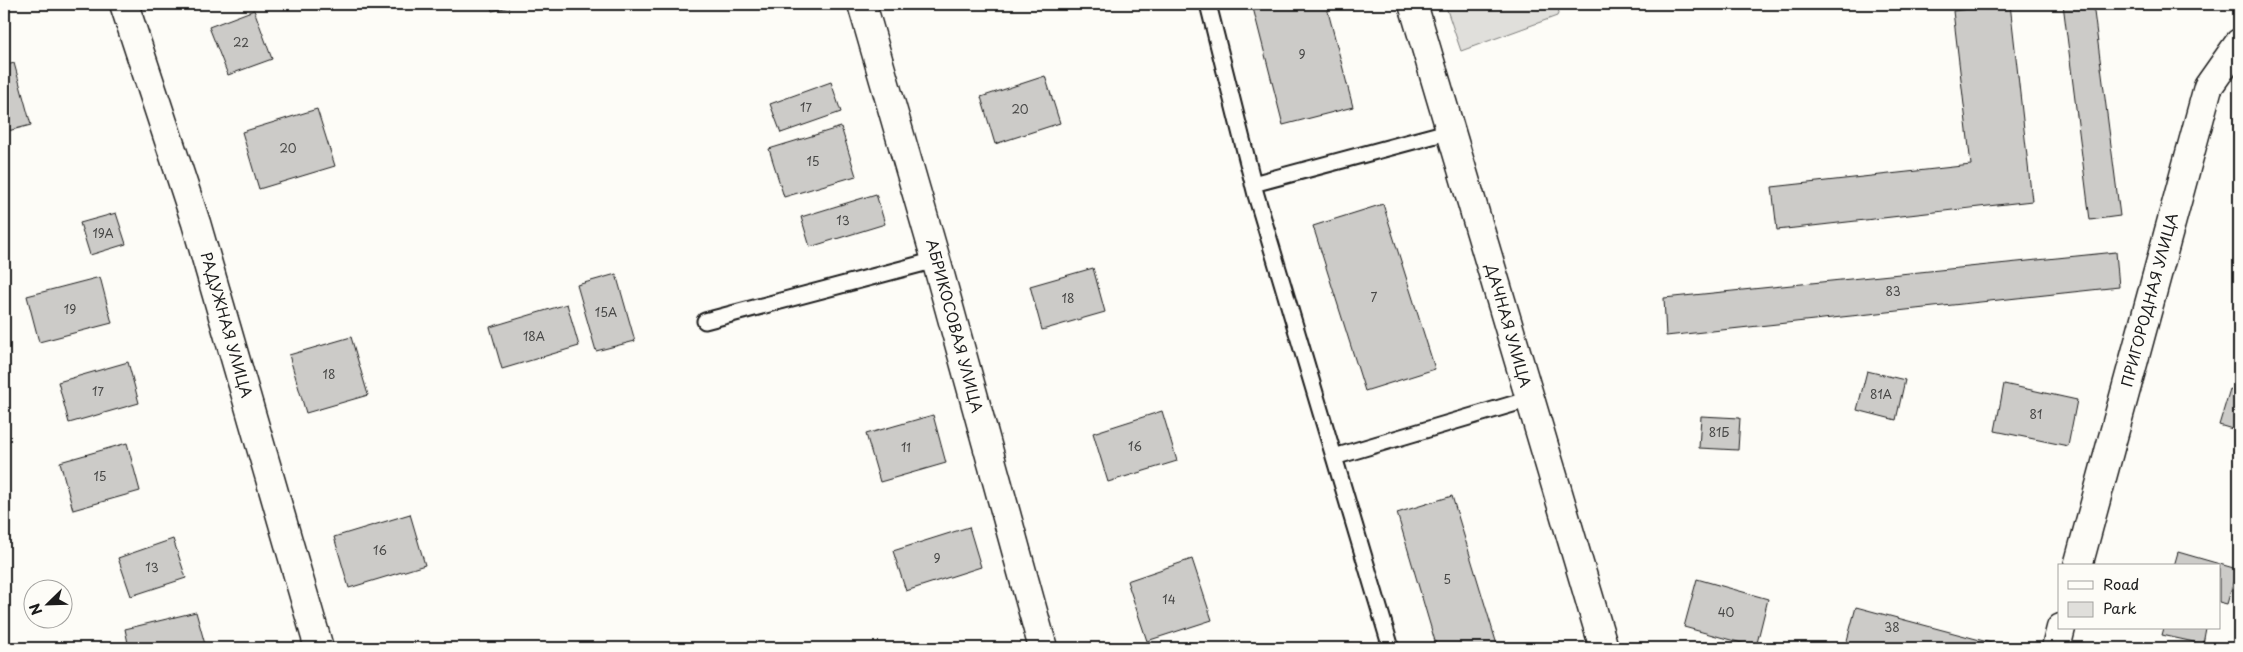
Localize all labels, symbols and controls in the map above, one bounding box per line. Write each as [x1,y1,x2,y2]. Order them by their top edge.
house number: 22 [233,33,249,51]
house number: 9 [1298,45,1306,63]
house number: 17 [800,98,812,116]
house number: 20 [1011,100,1029,118]
house number: 20 [279,139,297,157]
house number: 15 [806,152,820,170]
street label: ПРИГОРОДНАЯ УЛИЦА [2114,210,2183,389]
house number: 13 [836,211,850,229]
house number: 19А [92,224,114,242]
street label: АБРИКОСОВАЯ УЛИЦА [921,236,990,415]
street label: РАДУЖНАЯ УЛИЦА [196,249,259,400]
street label: ДАЧНАЯ УЛИЦА [1481,260,1538,390]
house number: 83 [1885,282,1901,300]
house number: 7 [1371,288,1378,306]
house number: 18 [1062,289,1074,307]
house number: 19 [64,300,76,318]
house number: 15А [595,303,617,321]
house number: 18А [523,327,545,345]
house number: 18 [323,365,335,383]
house number: 17 [92,382,104,400]
house number: 81А [1870,385,1892,403]
house number: 81 [2030,405,2042,423]
house number: 81Б [1709,423,1729,441]
house number: 16 [1128,437,1142,455]
house number: 11 [901,438,911,456]
house number: 15 [93,467,107,485]
house number: 16 [373,541,387,559]
house number: 9 [933,549,941,567]
house number: 13 [145,558,159,576]
legend [2058,564,2220,630]
house number: 5 [1443,570,1451,588]
text: Road [2103,572,2139,595]
north arrow [22,580,72,630]
house number: 14 [1162,590,1176,608]
text: Park [2103,596,2137,619]
text: N [24,600,47,618]
house number: 40 [1718,603,1735,621]
house number: 38 [1884,618,1900,636]

